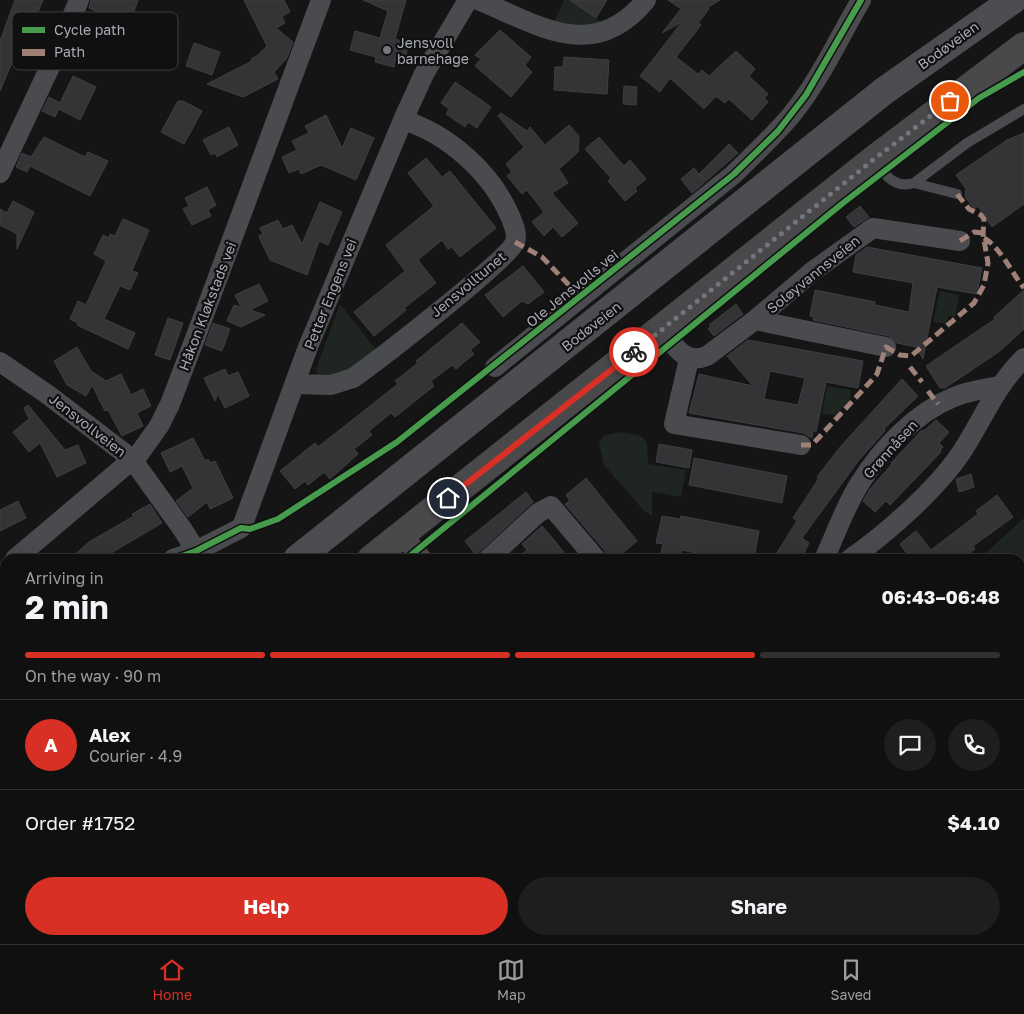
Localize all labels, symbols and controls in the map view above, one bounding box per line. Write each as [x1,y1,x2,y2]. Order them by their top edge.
legend [12,12,178,70]
street label: Bodøveien [914,17,982,73]
text: Cycle path [54,21,125,38]
place label: Jensvoll barnehage [397,34,469,67]
text: Path [54,43,85,60]
marker: Jensvoll barnehage [381,44,393,56]
pin [929,80,971,122]
icon: bag [936,87,964,115]
street label: Soløyvannsveien [763,231,863,317]
street label: Petter Engens vei [300,236,360,352]
street label: Håkon Kløkstads vei [175,239,239,373]
street label: Ole Jensvolls vei [523,246,621,330]
street label: Jensvolltunet [427,248,509,320]
street label: Bodøveien [558,298,624,354]
courier [609,327,659,377]
icon: bike [620,338,648,366]
street label: Jensvollveien [46,390,130,460]
street label: Grønnåsen [859,416,921,482]
pin [427,477,469,519]
icon: home [434,484,462,512]
text: Arriving in [25,568,104,588]
text: 06:43–06:48 [881,585,1000,608]
text: 2 min [25,588,109,626]
text: On the way · 90 m [25,666,161,686]
button: chat [884,719,936,771]
button: phone [948,719,1000,771]
text: Alex [89,723,130,746]
text: A [44,733,58,756]
text: Courier · 4.9 [89,746,182,766]
text: Order #1752 [25,811,135,834]
text: $4.10 [947,811,1000,834]
button: Help [25,877,508,935]
button: Share [518,877,1000,935]
tab: Home [152,956,192,1003]
tab: Map [497,956,526,1003]
tab: Saved [831,956,871,1003]

